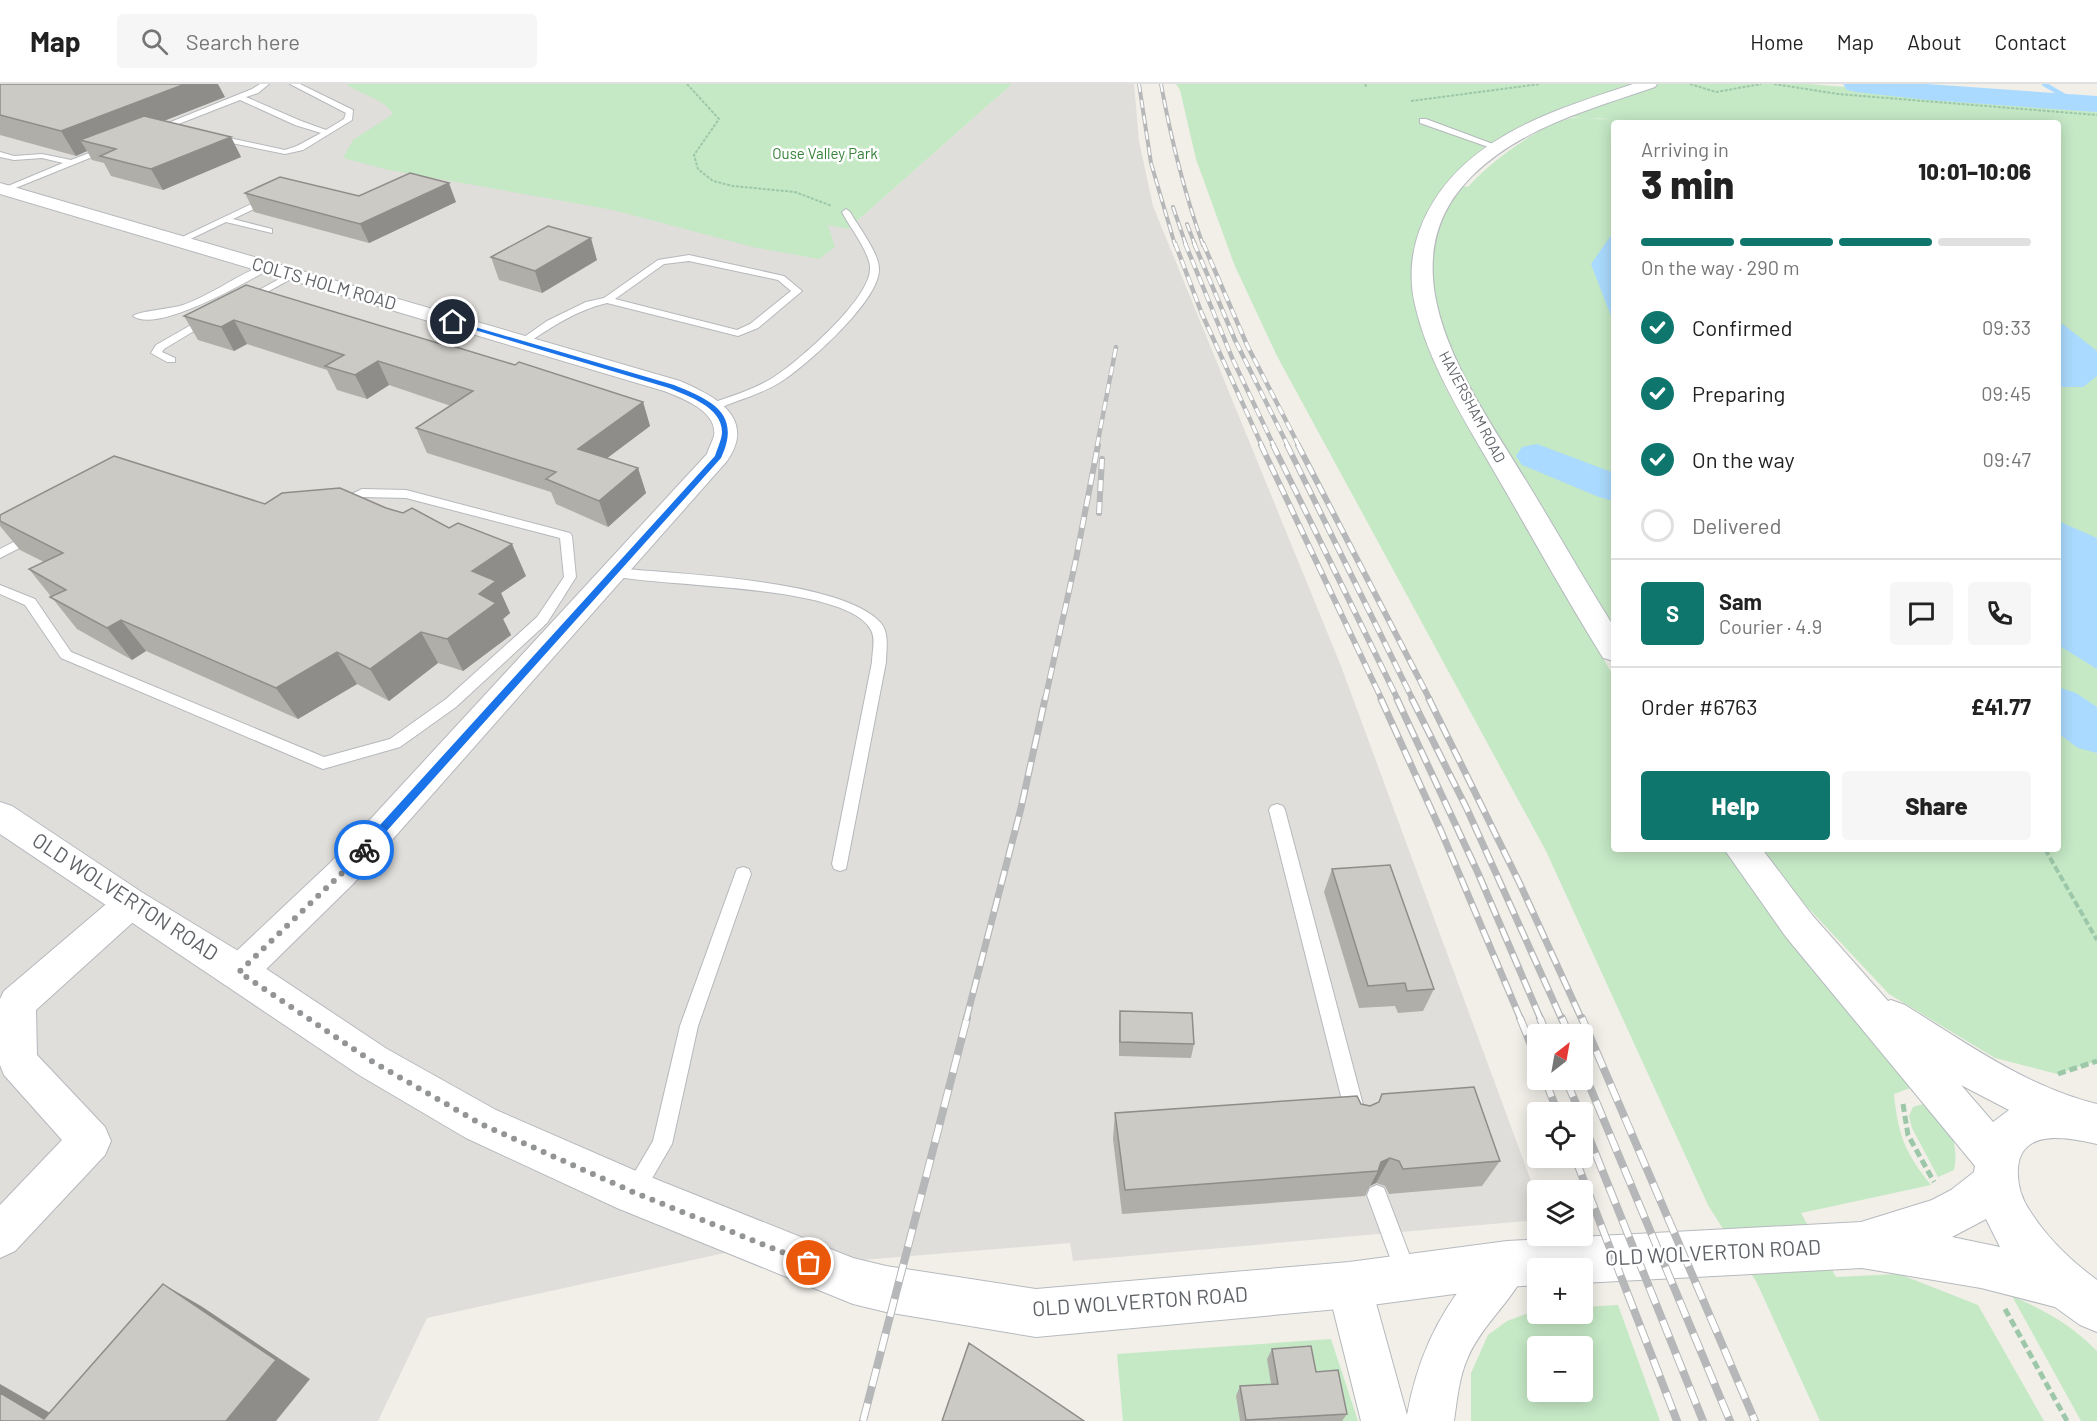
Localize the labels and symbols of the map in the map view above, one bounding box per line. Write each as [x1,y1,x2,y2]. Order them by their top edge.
park label: Ouse Valley Park [772,144,878,162]
street label: COLTS HOLM ROAD [250,252,399,314]
pin [427,296,478,347]
street label: HAVERSHAM ROAD [1436,348,1510,465]
courier [334,820,394,880]
street label: OLD WOLVERTON ROAD [28,826,223,965]
north arrow [1527,1024,1593,1090]
street label: OLD WOLVERTON ROAD [1604,1233,1821,1270]
pin [783,1237,834,1288]
street label: OLD WOLVERTON ROAD [1031,1280,1249,1321]

